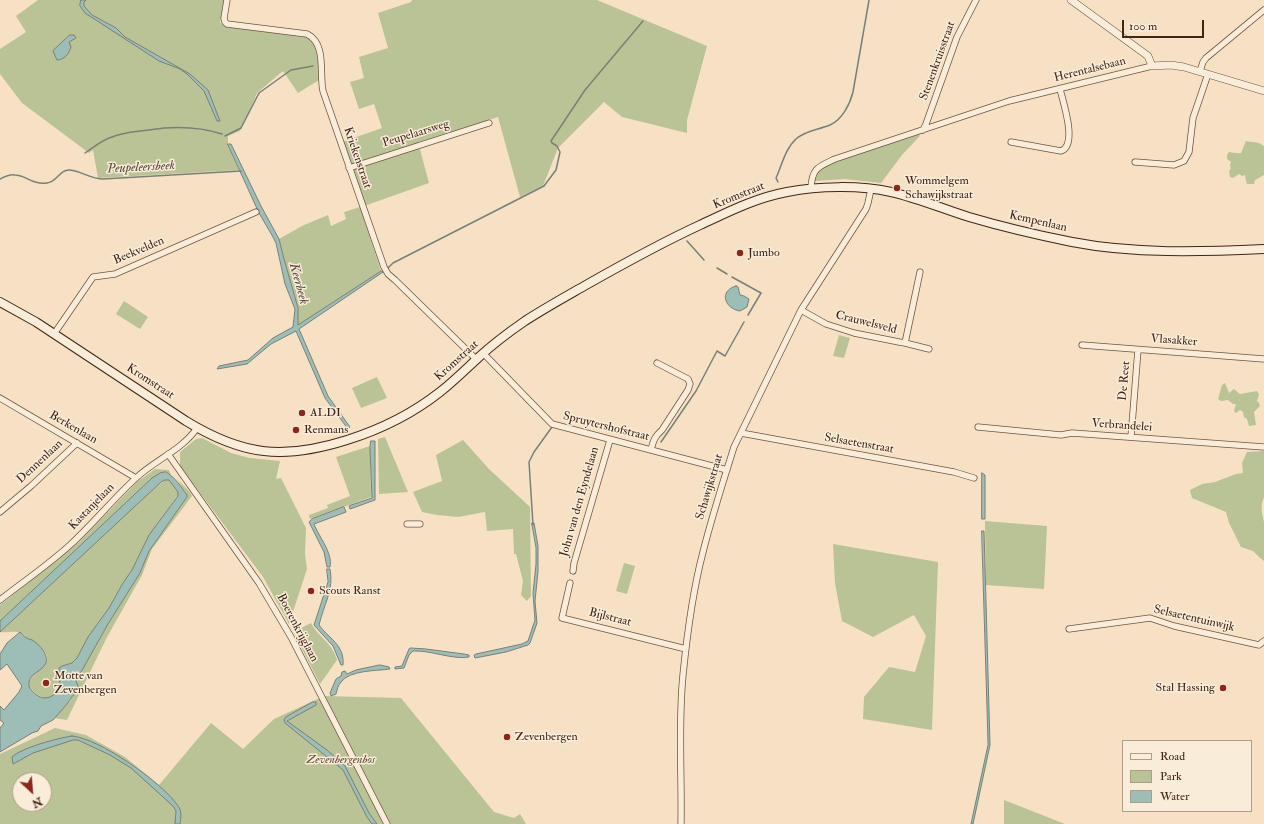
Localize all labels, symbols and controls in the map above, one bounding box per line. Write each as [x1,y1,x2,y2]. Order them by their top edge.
scale bar [1124,12,1206,38]
text: 100 m [1129,19,1157,34]
street label: Stenenkruisstraat [917,20,959,102]
street label: Herentalsebaan [1053,54,1127,86]
street label: Peupelaarsweg [381,117,451,151]
street label: Kriekenstraat [340,125,374,191]
water label: Peupeleersbeek [107,158,175,178]
place label: Wommelgem Schawijkstraat [905,174,973,202]
street label: Kromstraat [711,179,767,213]
marker: Wommelgem Schawijkstraat [892,183,902,193]
street label: Kempenlaan [1008,208,1068,236]
street label: Beekvelden [111,234,167,268]
place label: Jumbo [748,246,780,260]
marker: Jumbo [735,248,745,258]
water label: Keerbeek [285,262,311,306]
street label: Crauwelsveld [834,308,898,338]
street label: Vlasakker [1150,332,1198,350]
street label: Kromstraat [432,338,482,384]
street label: Kromstraat [123,361,177,403]
street label: De Reet [1116,361,1134,401]
place label: ALDI [310,406,341,420]
street label: Berkenlaan [46,408,100,448]
marker: ALDI [297,408,307,418]
street label: Spruytershofstraat [561,409,651,445]
street label: Verbrandelei [1091,417,1153,435]
place label: Renmans [304,423,348,437]
marker: Renmans [291,425,301,435]
street label: Selsaetenstraat [823,431,895,457]
street label: Dennenlaan [14,437,66,487]
street label: John van den Eyndelaan [557,445,603,559]
street label: Schawijkstraat [693,452,727,522]
street label: Kastanjelaan [66,481,118,533]
place label: Scouts Ranst [319,584,381,598]
marker: Scouts Ranst [306,586,316,596]
street label: Boerenkrijglaan [273,591,321,665]
street label: Selsaetentuinwijk [1152,603,1236,635]
street label: Bijlstraat [587,606,633,630]
place label: Motte van Zevenbergen [54,669,117,697]
marker: Motte van Zevenbergen [41,678,51,688]
place label: Stal Hassing [1156,681,1215,695]
marker: Stal Hassing [1218,683,1228,693]
place label: Zevenbergen [515,730,578,744]
marker: Zevenbergen [502,732,512,742]
legend [1122,740,1252,812]
text: Road [1160,749,1185,764]
park label: Zevenbergenbos [307,753,375,767]
text: Park [1160,769,1182,784]
north arrow [12,772,52,812]
text: Water [1160,789,1189,804]
text: N [30,794,44,810]

